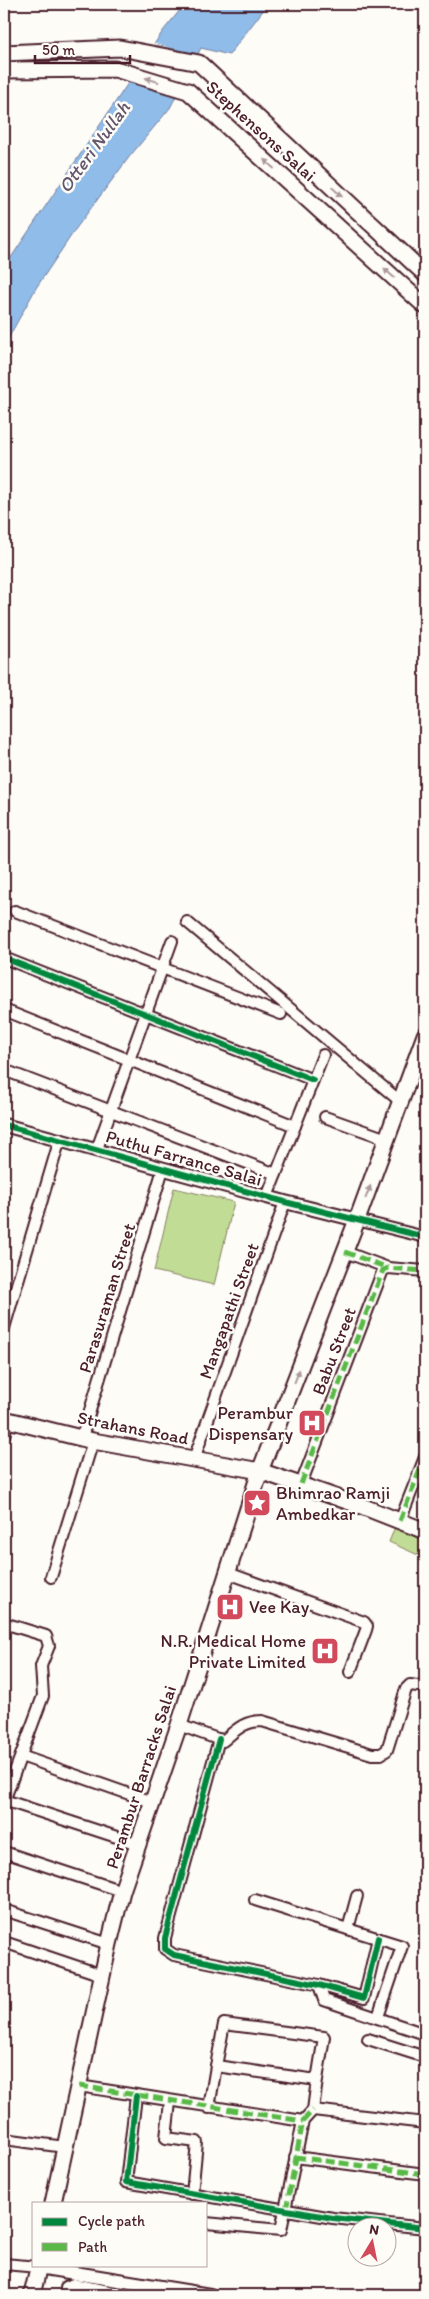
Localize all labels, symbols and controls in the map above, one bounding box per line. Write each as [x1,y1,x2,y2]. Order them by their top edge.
scale bar [35,32,130,64]
text: 50 m [42,41,75,59]
one-way arrow [144,75,159,83]
street label: Stephensons Salai [202,76,320,186]
water label: Otteri Nullah [53,96,135,197]
one-way arrow [263,158,275,170]
one-way arrow [331,186,343,198]
one-way arrow [384,267,396,279]
street label: Puthu Farrance Salai [103,1125,265,1191]
one-way arrow [364,1184,372,1199]
street label: Parasuraman Street [74,1220,140,1375]
street label: Mangapathi Street [194,1240,264,1382]
street label: Babu Street [307,1304,361,1398]
one-way arrow [293,1369,301,1383]
place label: Perambur Dispensary [208,1402,294,1445]
street label: Strahans Road [75,1406,191,1450]
hospital icon: Perambur Dispensary [297,1408,327,1438]
place label: Bhimrao Ramji Ambedkar [276,1482,390,1525]
place icon: Bhimrao Ramji Ambedkar [242,1488,272,1518]
hospital icon: Vee Kay [215,1592,245,1622]
place label: Vee Kay [249,1596,310,1618]
place label: N.R. Medical Home Private Limited [161,1630,306,1673]
hospital icon: N.R. Medical Home Private Limited [310,1636,340,1666]
street label: Perambur Barracks Salai [101,1683,181,1871]
legend [32,2202,208,2266]
text: Cycle path [78,2212,145,2230]
north arrow [346,2216,396,2266]
text: N [368,2220,380,2239]
text: Path [78,2238,107,2256]

